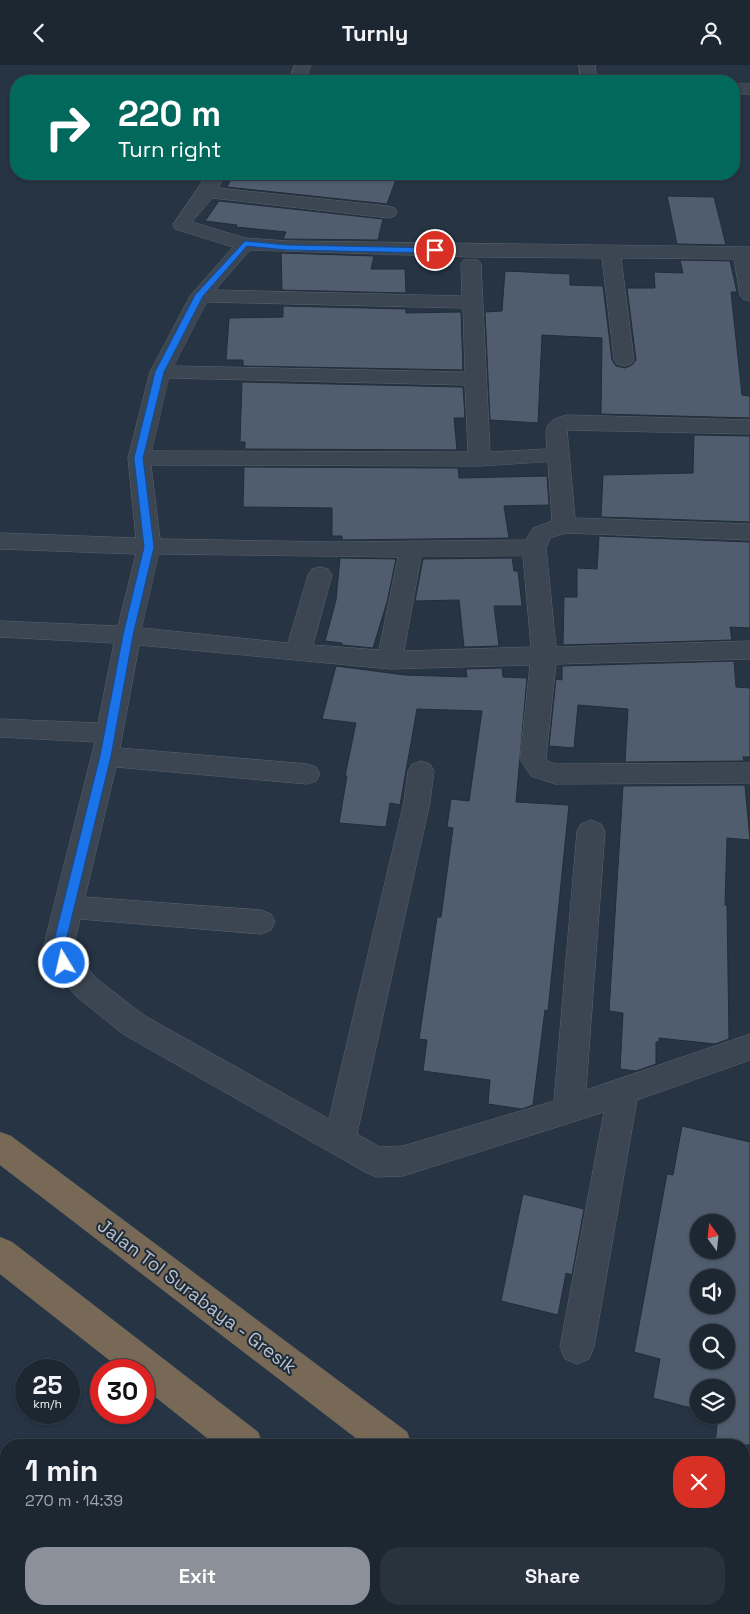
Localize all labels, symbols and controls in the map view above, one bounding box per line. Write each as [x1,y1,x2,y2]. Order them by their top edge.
icon: back [25,19,53,47]
text: Turnly [342,19,408,47]
icon: person [697,19,725,47]
text: 220 m [118,92,221,136]
icon: right [35,95,100,160]
text: Turn right [118,135,221,163]
pin [414,229,456,271]
icon: arrive [421,236,449,264]
position arrow [37,936,89,988]
street label: Jalan Tol Surabaya - Gresik [92,1213,302,1379]
north arrow [690,1214,735,1259]
map controls [690,1214,735,1424]
button: sound [690,1269,735,1314]
button: search [690,1324,735,1369]
speed limit sign: 30 [90,1359,155,1424]
text: 25 [33,1369,62,1401]
button: layers [690,1379,735,1424]
text: km/h [33,1396,62,1412]
text: 1 min [25,1451,98,1490]
button: close [673,1456,725,1508]
text: 270 m · 14:39 [25,1490,123,1511]
button: Exit [25,1547,370,1605]
button: Share [380,1547,725,1605]

